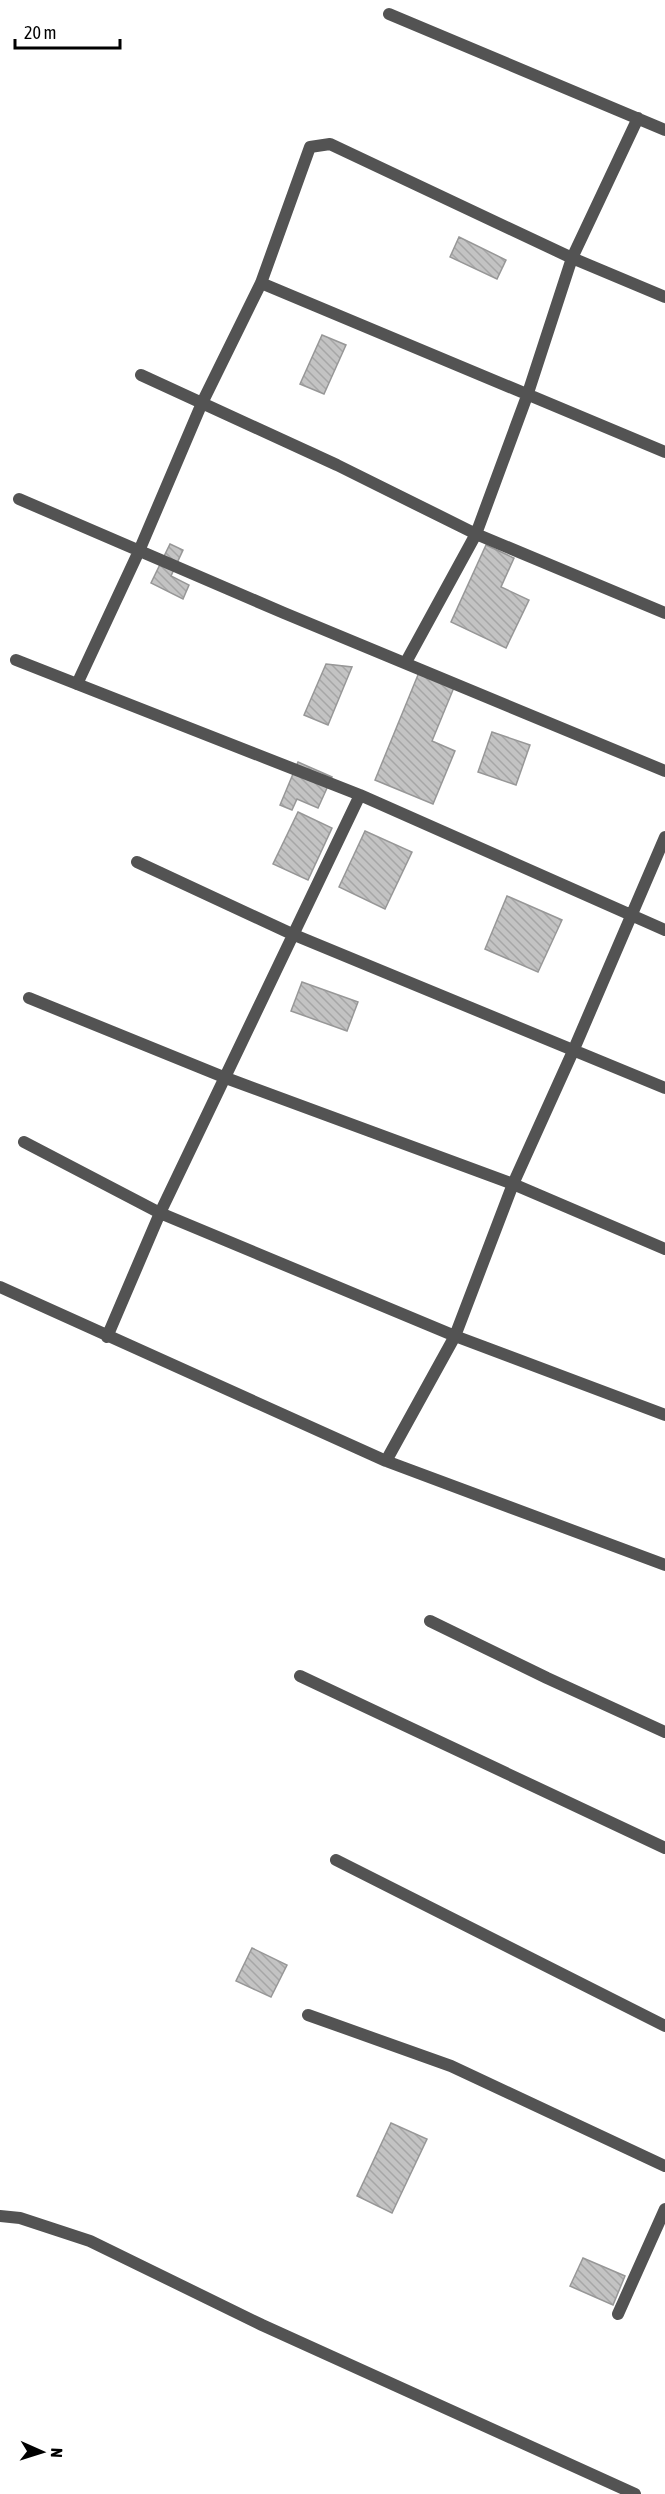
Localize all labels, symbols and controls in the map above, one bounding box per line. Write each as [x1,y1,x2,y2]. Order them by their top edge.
scale bar [15,12,120,50]
text: 20 m [24,22,56,43]
north arrow [12,2422,72,2482]
text: N [48,2448,66,2458]

